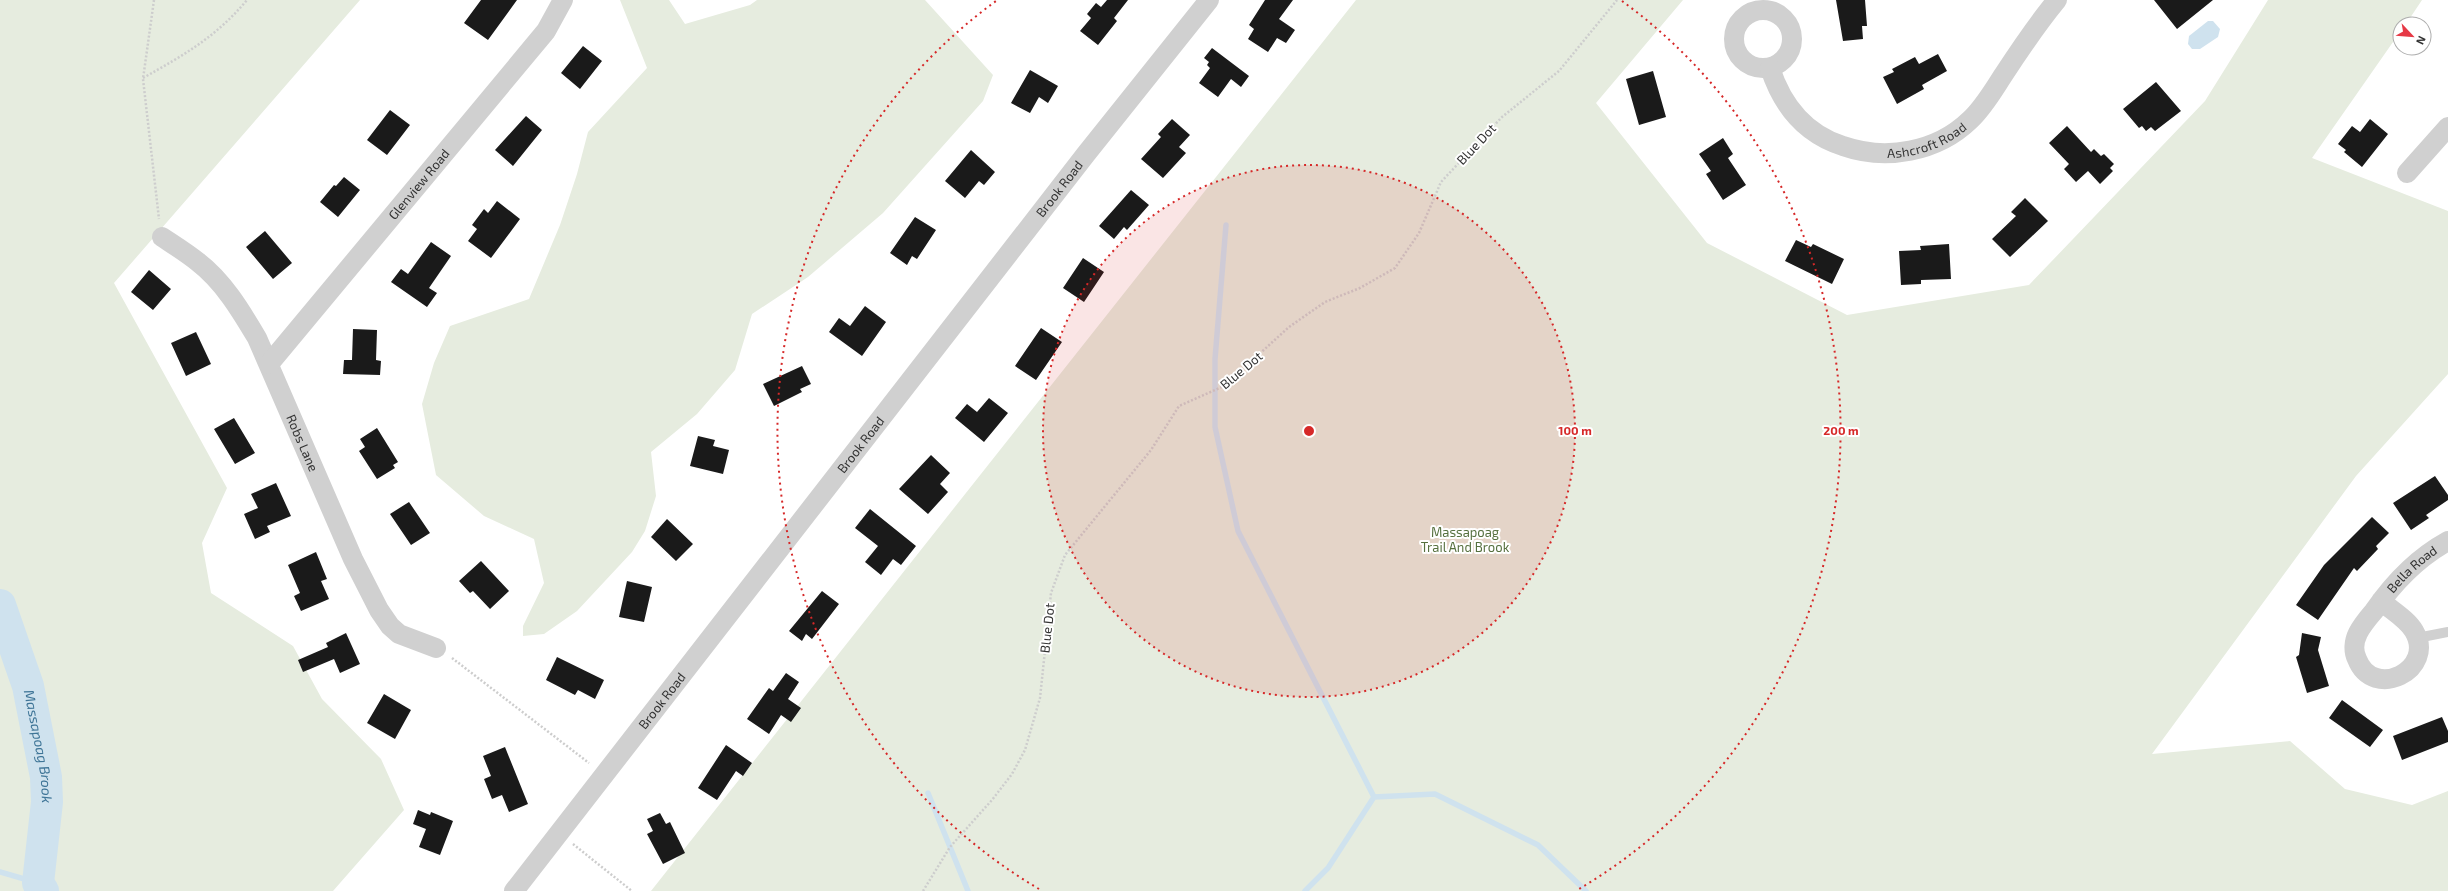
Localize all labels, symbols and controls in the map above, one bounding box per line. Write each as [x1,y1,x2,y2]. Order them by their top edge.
north arrow [2392,16,2432,56]
text: N [2414,34,2429,47]
street label: Ashcroft Road [1887,119,1969,161]
street label: Blue Dot [1453,120,1499,168]
street label: Glenview Road [385,146,453,223]
street label: Brook Road [1032,157,1086,220]
street label: Blue Dot [1217,348,1265,392]
street label: Robs Lane [283,412,322,474]
street label: Brook Road [833,413,887,476]
text: 100 m [1558,423,1592,437]
text: 200 m [1823,423,1859,437]
centre of rings [1302,424,1316,438]
park label: Massapoag Trail And Brook [1421,524,1510,555]
street label: Bella Road [2383,542,2440,596]
street label: Blue Dot [1036,602,1058,654]
street label: Brook Road [635,669,689,732]
water label: Massapoag Brook [21,688,56,803]

